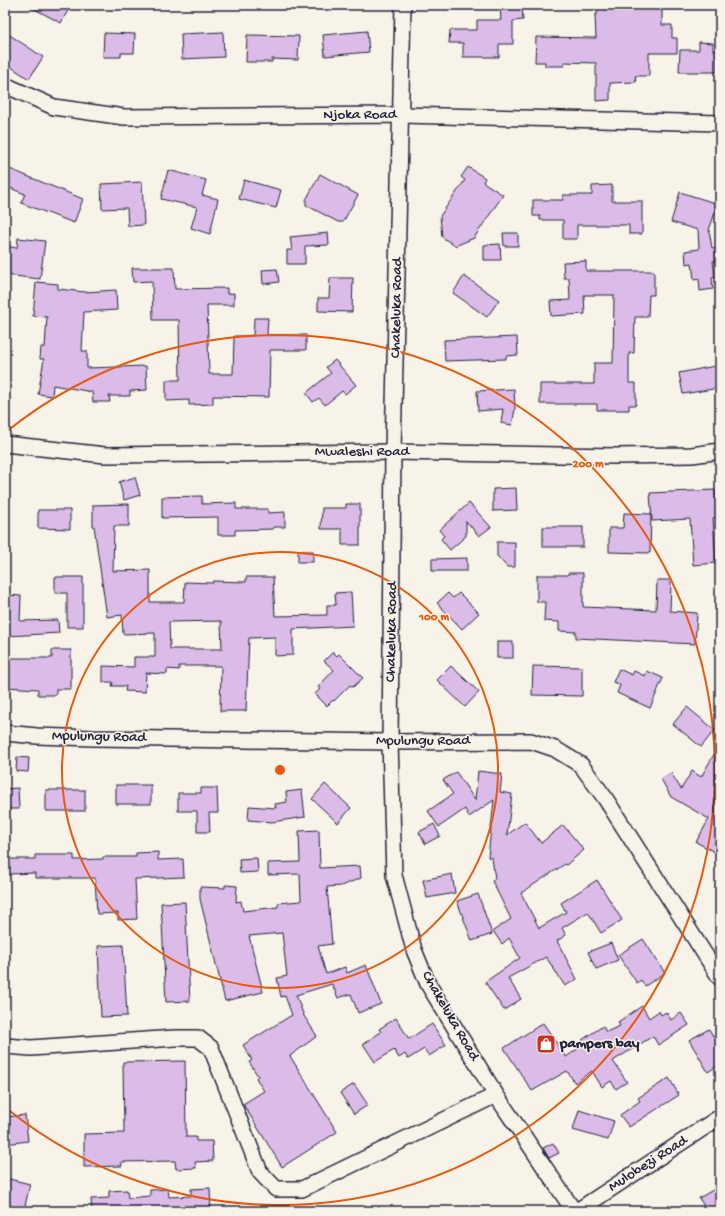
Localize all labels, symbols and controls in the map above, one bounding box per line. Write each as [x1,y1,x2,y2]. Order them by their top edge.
street label: Njoka Road [323,106,398,124]
street label: Chakeluka Road [387,256,407,358]
street label: Mwaleshi Road [315,443,410,461]
text: 200 m [573,458,604,472]
street label: Chakeluka Road [382,580,402,682]
text: 100 m [418,611,449,625]
street label: Mpulungu Road [52,727,147,747]
street label: Mpulungu Road [376,732,471,750]
centre of rings [273,763,287,777]
street label: Chakeluka Road [417,968,484,1065]
shop icon: pampers bay [535,1033,557,1055]
place label: pampers bay [559,1035,640,1053]
street label: Mulobezi Road [605,1131,692,1196]

